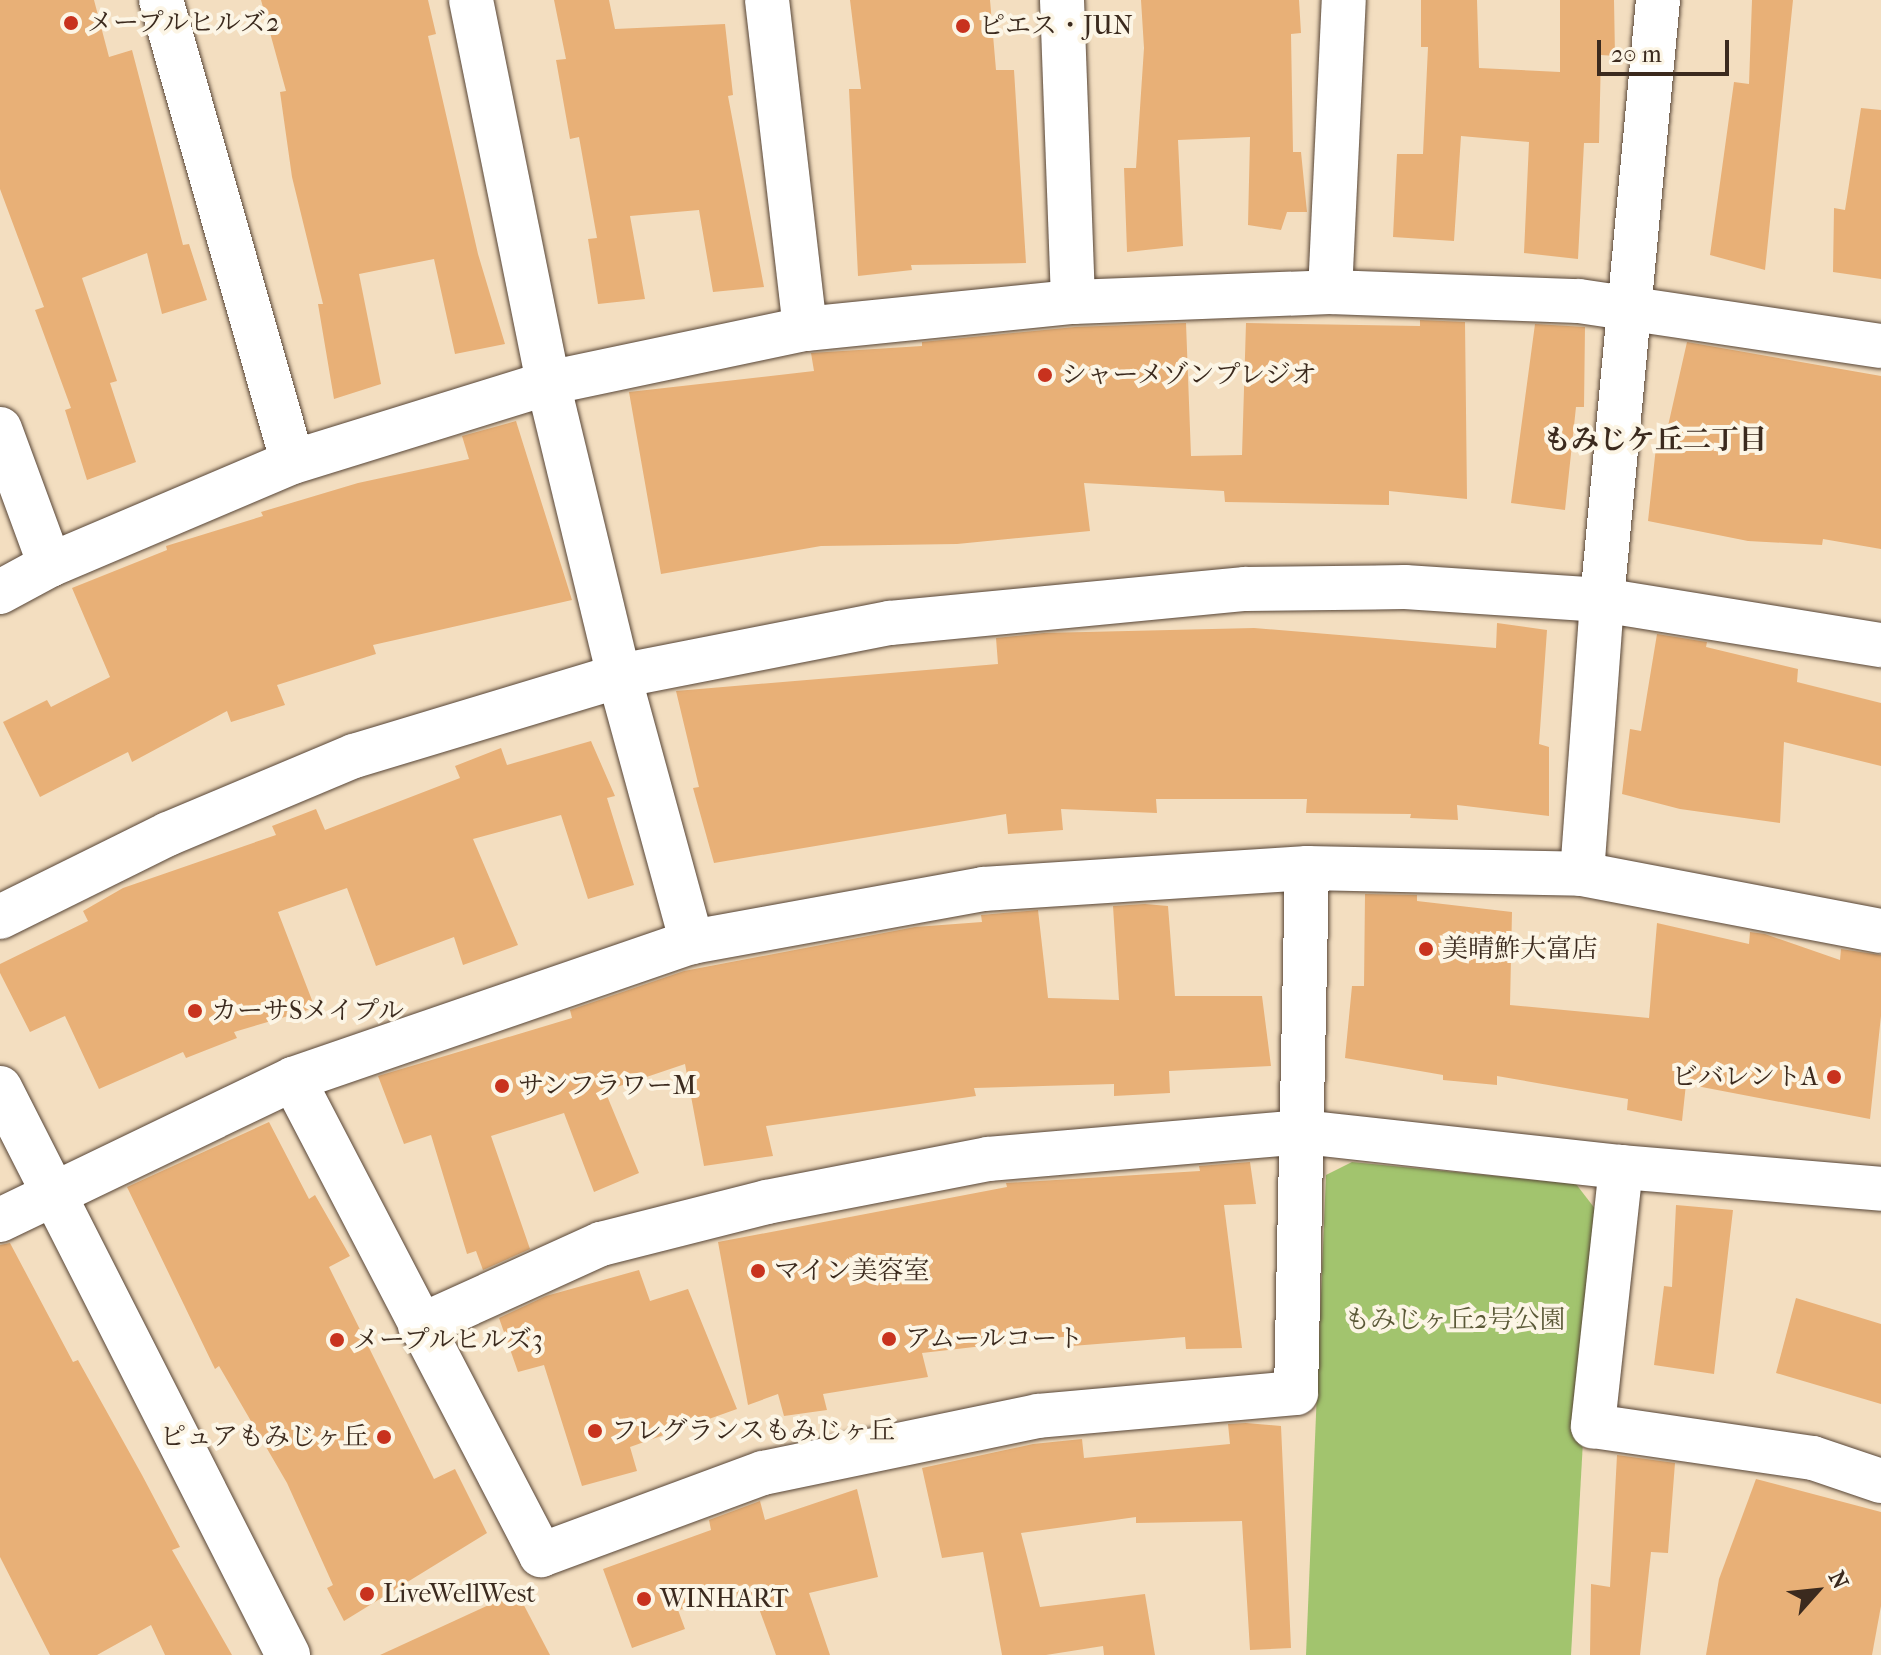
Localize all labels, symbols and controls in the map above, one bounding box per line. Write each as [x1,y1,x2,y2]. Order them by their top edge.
place label: メープルヒルズ2 [87,7,282,39]
place label: ピエス・JUN [979,10,1133,42]
marker: メープルヒルズ2 [62,14,80,32]
marker: ピエス・JUN [954,17,972,35]
scale bar [1601,24,1733,74]
text: 20 m [1611,40,1662,68]
place label: シャーメゾンプレジオ [1061,359,1321,391]
marker: シャーメゾンプレジオ [1036,366,1054,384]
district label: もみじケ丘二丁目 [1543,423,1767,457]
place label: 美晴鮓大富店 [1442,933,1598,965]
marker: 美晴鮓大富店 [1417,940,1435,958]
place label: カーサSメイプル [211,995,406,1027]
marker: カーサSメイプル [186,1002,204,1020]
place label: ビバレントA [1671,1061,1818,1093]
marker: ビバレントA [1825,1068,1843,1086]
place label: サンフラワーM [518,1070,698,1102]
marker: サンフラワーM [493,1077,511,1095]
place label: マイン美容室 [774,1255,930,1287]
marker: マイン美容室 [749,1262,767,1280]
park label: もみじヶ丘2号公園 [1344,1304,1566,1336]
place label: アムールコート [905,1323,1086,1355]
place label: メープルヒルズ3 [353,1324,546,1356]
marker: アムールコート [880,1330,898,1348]
marker: メープルヒルズ3 [328,1331,346,1349]
place label: フレグランスもみじヶ丘 [611,1415,897,1447]
place label: ピュアもみじヶ丘 [160,1421,368,1453]
marker: フレグランスもみじヶ丘 [586,1422,604,1440]
marker: ピュアもみじヶ丘 [375,1428,393,1446]
north arrow [1777,1551,1857,1631]
text: N [1823,1567,1854,1593]
place label: LiveWellWest [383,1578,536,1610]
place label: WINHART [660,1583,788,1615]
marker: LiveWellWest [358,1585,376,1603]
marker: WINHART [635,1590,653,1608]

